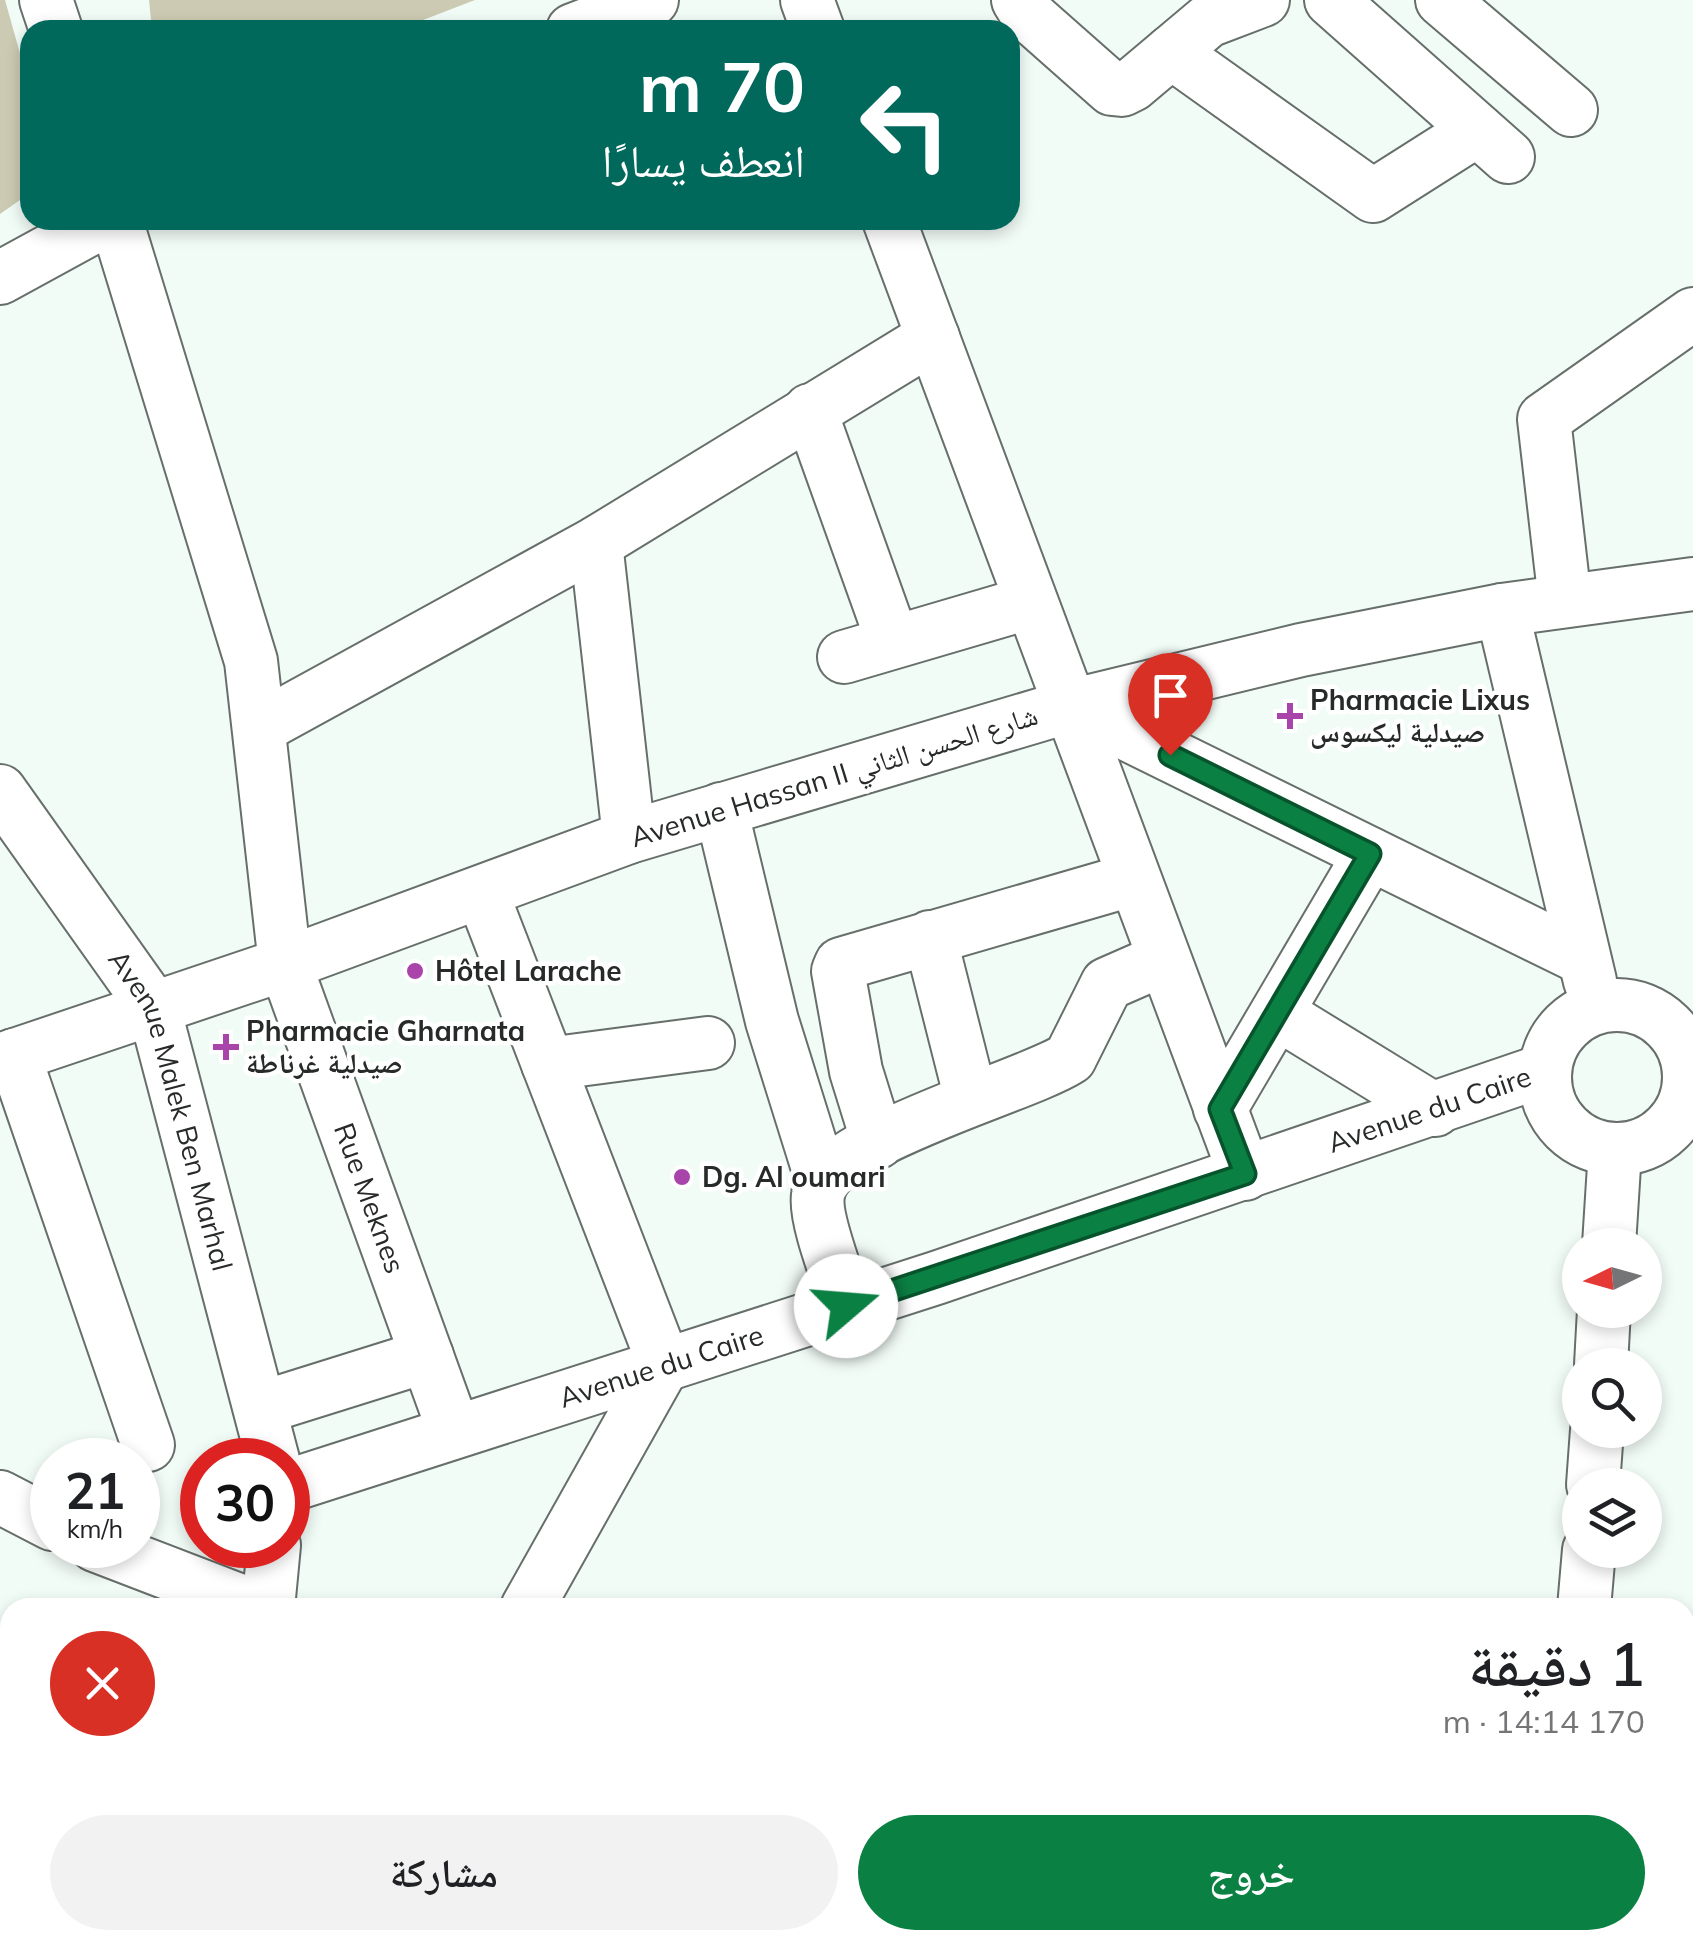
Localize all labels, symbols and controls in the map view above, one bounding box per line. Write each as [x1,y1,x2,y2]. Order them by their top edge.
text: 70 m [639,42,805,130]
icon: left [840,60,970,190]
text: انعطف يسارًا [602,132,805,188]
pin [1128,653,1213,756]
icon: arrive [1143,668,1198,723]
place label: Pharmacie Lixus صيدلية ليكسوس [1310,682,1530,749]
street label: Avenue Hassan II شارع الحسن الثاني [626,697,1043,860]
marker: Pharmacie Lixus صيدلية ليكسوس [1279,705,1301,727]
street label: Avenue Malek Ben Marhal [101,943,240,1274]
place label: Hôtel Larache [435,953,622,988]
marker: Hôtel Larache [404,960,426,982]
place label: Pharmacie Gharnata صيدلية غرناطة [246,1013,525,1080]
marker: Pharmacie Gharnata صيدلية غرناطة [215,1036,237,1058]
street label: Avenue du Caire [1323,1058,1536,1160]
street label: Rue Meknes [327,1118,413,1278]
place label: Dg. Al oumari [702,1159,885,1194]
marker: Dg. Al oumari [671,1166,693,1188]
north arrow [1562,1228,1662,1328]
map controls [1562,1228,1662,1568]
position arrow [794,1254,898,1358]
street label: Avenue du Caire [555,1317,768,1415]
button: search [1562,1348,1662,1448]
speed limit sign: 30 [180,1438,310,1568]
text: 21 [65,1459,125,1522]
button: layers [1562,1468,1662,1568]
text: km/h [67,1513,123,1544]
text: 1 دقيقة [1468,1626,1645,1701]
button: close [50,1631,155,1736]
text: 170 m · 14:14 [1443,1701,1645,1741]
button: مشاركة [50,1815,838,1930]
button: خروج [858,1815,1645,1930]

